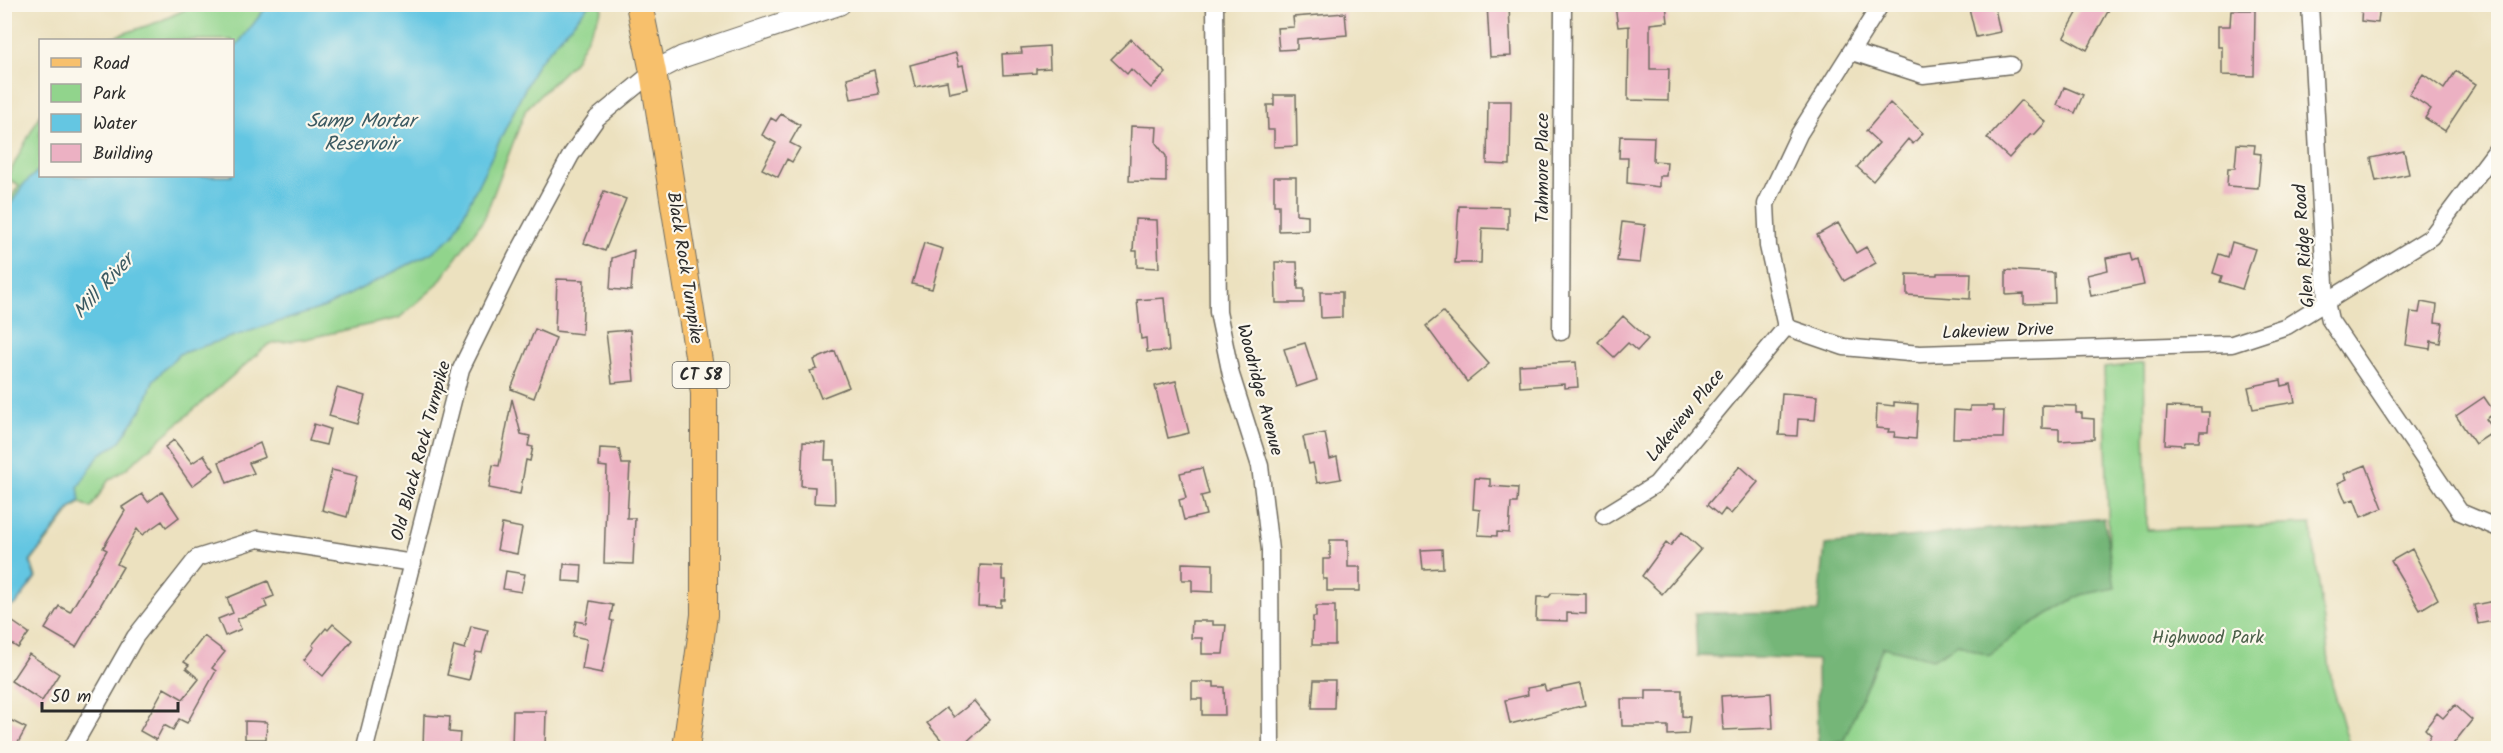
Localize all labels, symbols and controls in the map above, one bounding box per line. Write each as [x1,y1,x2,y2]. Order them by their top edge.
legend [39,39,234,177]
text: Road [93,50,130,79]
text: Park [93,80,126,109]
water label: Samp Mortar Reservoir [307,106,420,161]
text: Water [93,110,138,139]
street label: Tahmore Place [1529,113,1558,223]
text: Building [93,140,153,169]
street label: Glen Ridge Road [2286,182,2324,309]
street label: Black Rock Turnpike [658,190,710,346]
water label: Mill River [66,244,145,327]
street label: Lakeview Drive [1942,316,2054,348]
street label: Woodridge Avenue [1227,321,1291,459]
street label: Old Black Rock Turnpike [384,358,460,544]
road number: CT 58 [672,362,730,388]
street label: Lakeview Place [1639,363,1733,469]
park label: Highwood Park [2152,624,2264,653]
scale bar [42,675,178,713]
text: 50 m [51,683,91,712]

